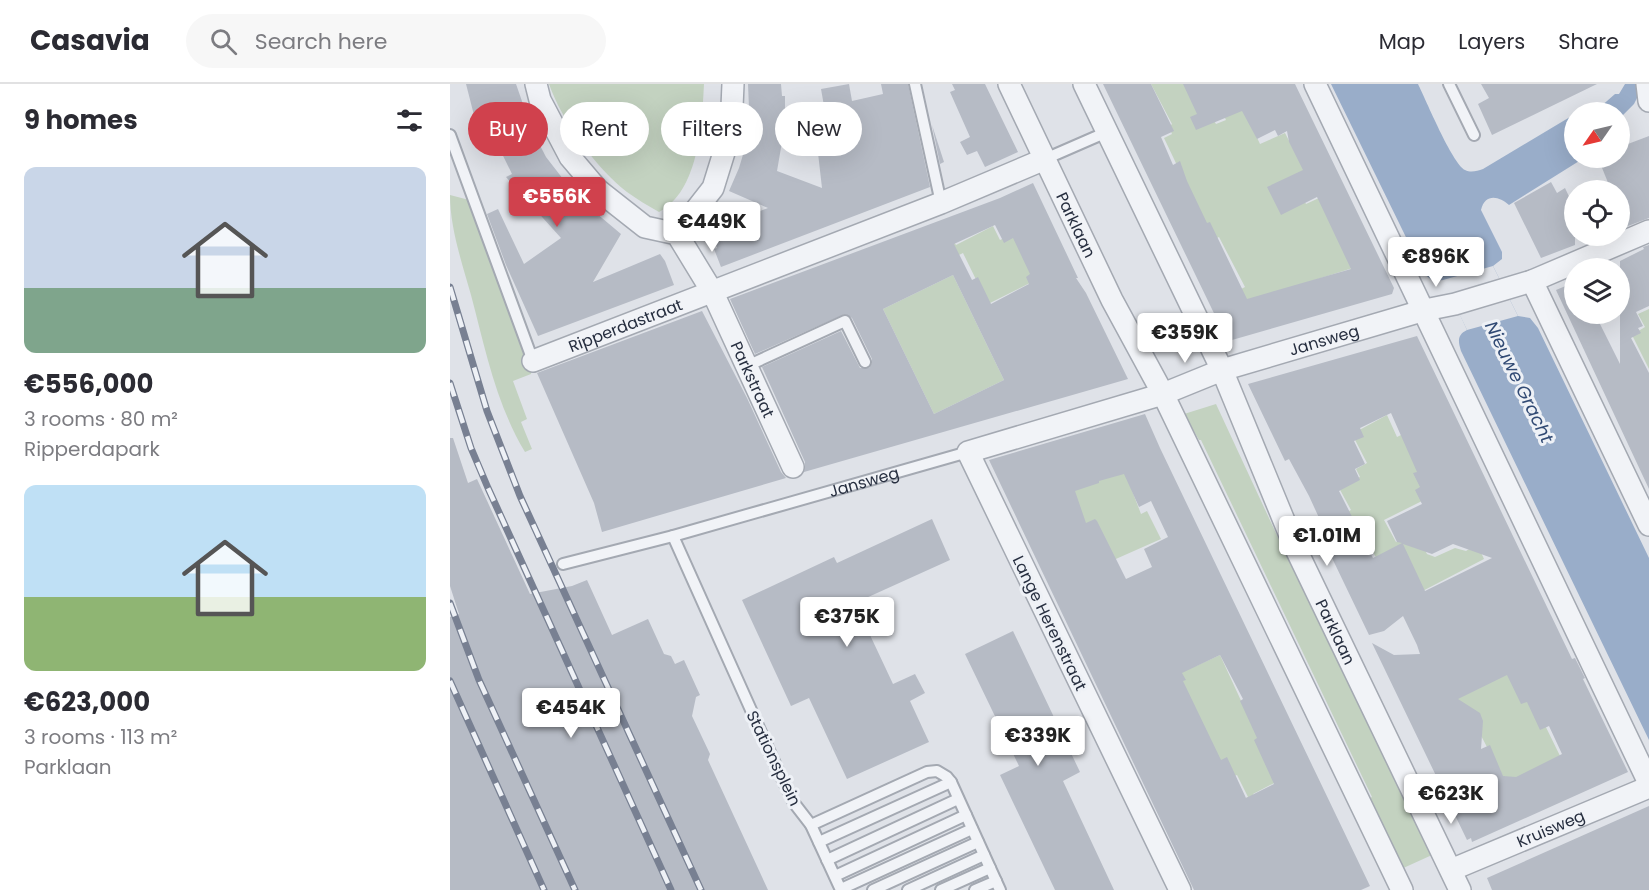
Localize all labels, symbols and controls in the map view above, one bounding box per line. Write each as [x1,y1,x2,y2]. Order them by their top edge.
search box [186,14,606,68]
text: Casavia [30,21,150,60]
icon: search [207,25,240,58]
text: Search here [255,26,387,57]
text: Map [1379,27,1425,56]
text: Layers [1458,27,1525,56]
text: Share [1558,27,1619,56]
text: 9 homes [24,102,138,138]
chip: Buy [468,102,548,156]
chip: Rent [560,102,649,156]
chip: Filters [661,102,763,156]
chip: New [775,102,862,156]
north arrow [1564,102,1630,168]
map controls [1564,102,1630,324]
icon: filters [393,104,426,137]
pin: €556K [515,177,599,228]
button: locate [1564,180,1630,246]
text: €556K [523,182,591,210]
street label: Parklaan [1050,188,1101,262]
pin: €449K [670,202,754,253]
icon: home [171,206,279,314]
text: €449K [677,207,747,235]
pin: €896K [1394,237,1478,288]
text: €896K [1402,242,1470,270]
button: layers [1564,258,1630,324]
street label: Ripperdastraat [565,293,686,358]
pin: €359K [1143,313,1227,364]
water label: Nieuwe Gracht [1479,317,1560,447]
text: €359K [1151,318,1219,346]
street label: Jansweg [1286,319,1362,362]
street label: Parkstraat [725,338,780,422]
text: €556,000 [24,366,153,402]
text: 3 rooms · 80 m² [24,405,178,433]
text: Ripperdapark [24,435,160,463]
street label: Jansweg [826,461,902,503]
pin: €1.01M [1278,516,1376,567]
text: €1.01M [1293,521,1361,549]
icon: home [171,524,279,632]
street label: Lange Herenstraat [1007,552,1092,695]
street label: Parklaan [1310,595,1361,669]
pin: €375K [805,597,889,648]
text: €375K [814,602,880,630]
text: €623,000 [24,684,150,720]
pin: €454K [529,688,613,739]
text: €454K [536,693,606,721]
street label: Stationsplein [741,707,807,810]
pin: €339K [996,716,1080,767]
text: €339K [1005,721,1071,749]
text: 3 rooms · 113 m² [24,723,177,751]
text: Parklaan [24,753,112,781]
pin: €623K [1409,774,1493,825]
text: €623K [1418,779,1484,807]
street label: Kruisweg [1513,804,1588,853]

